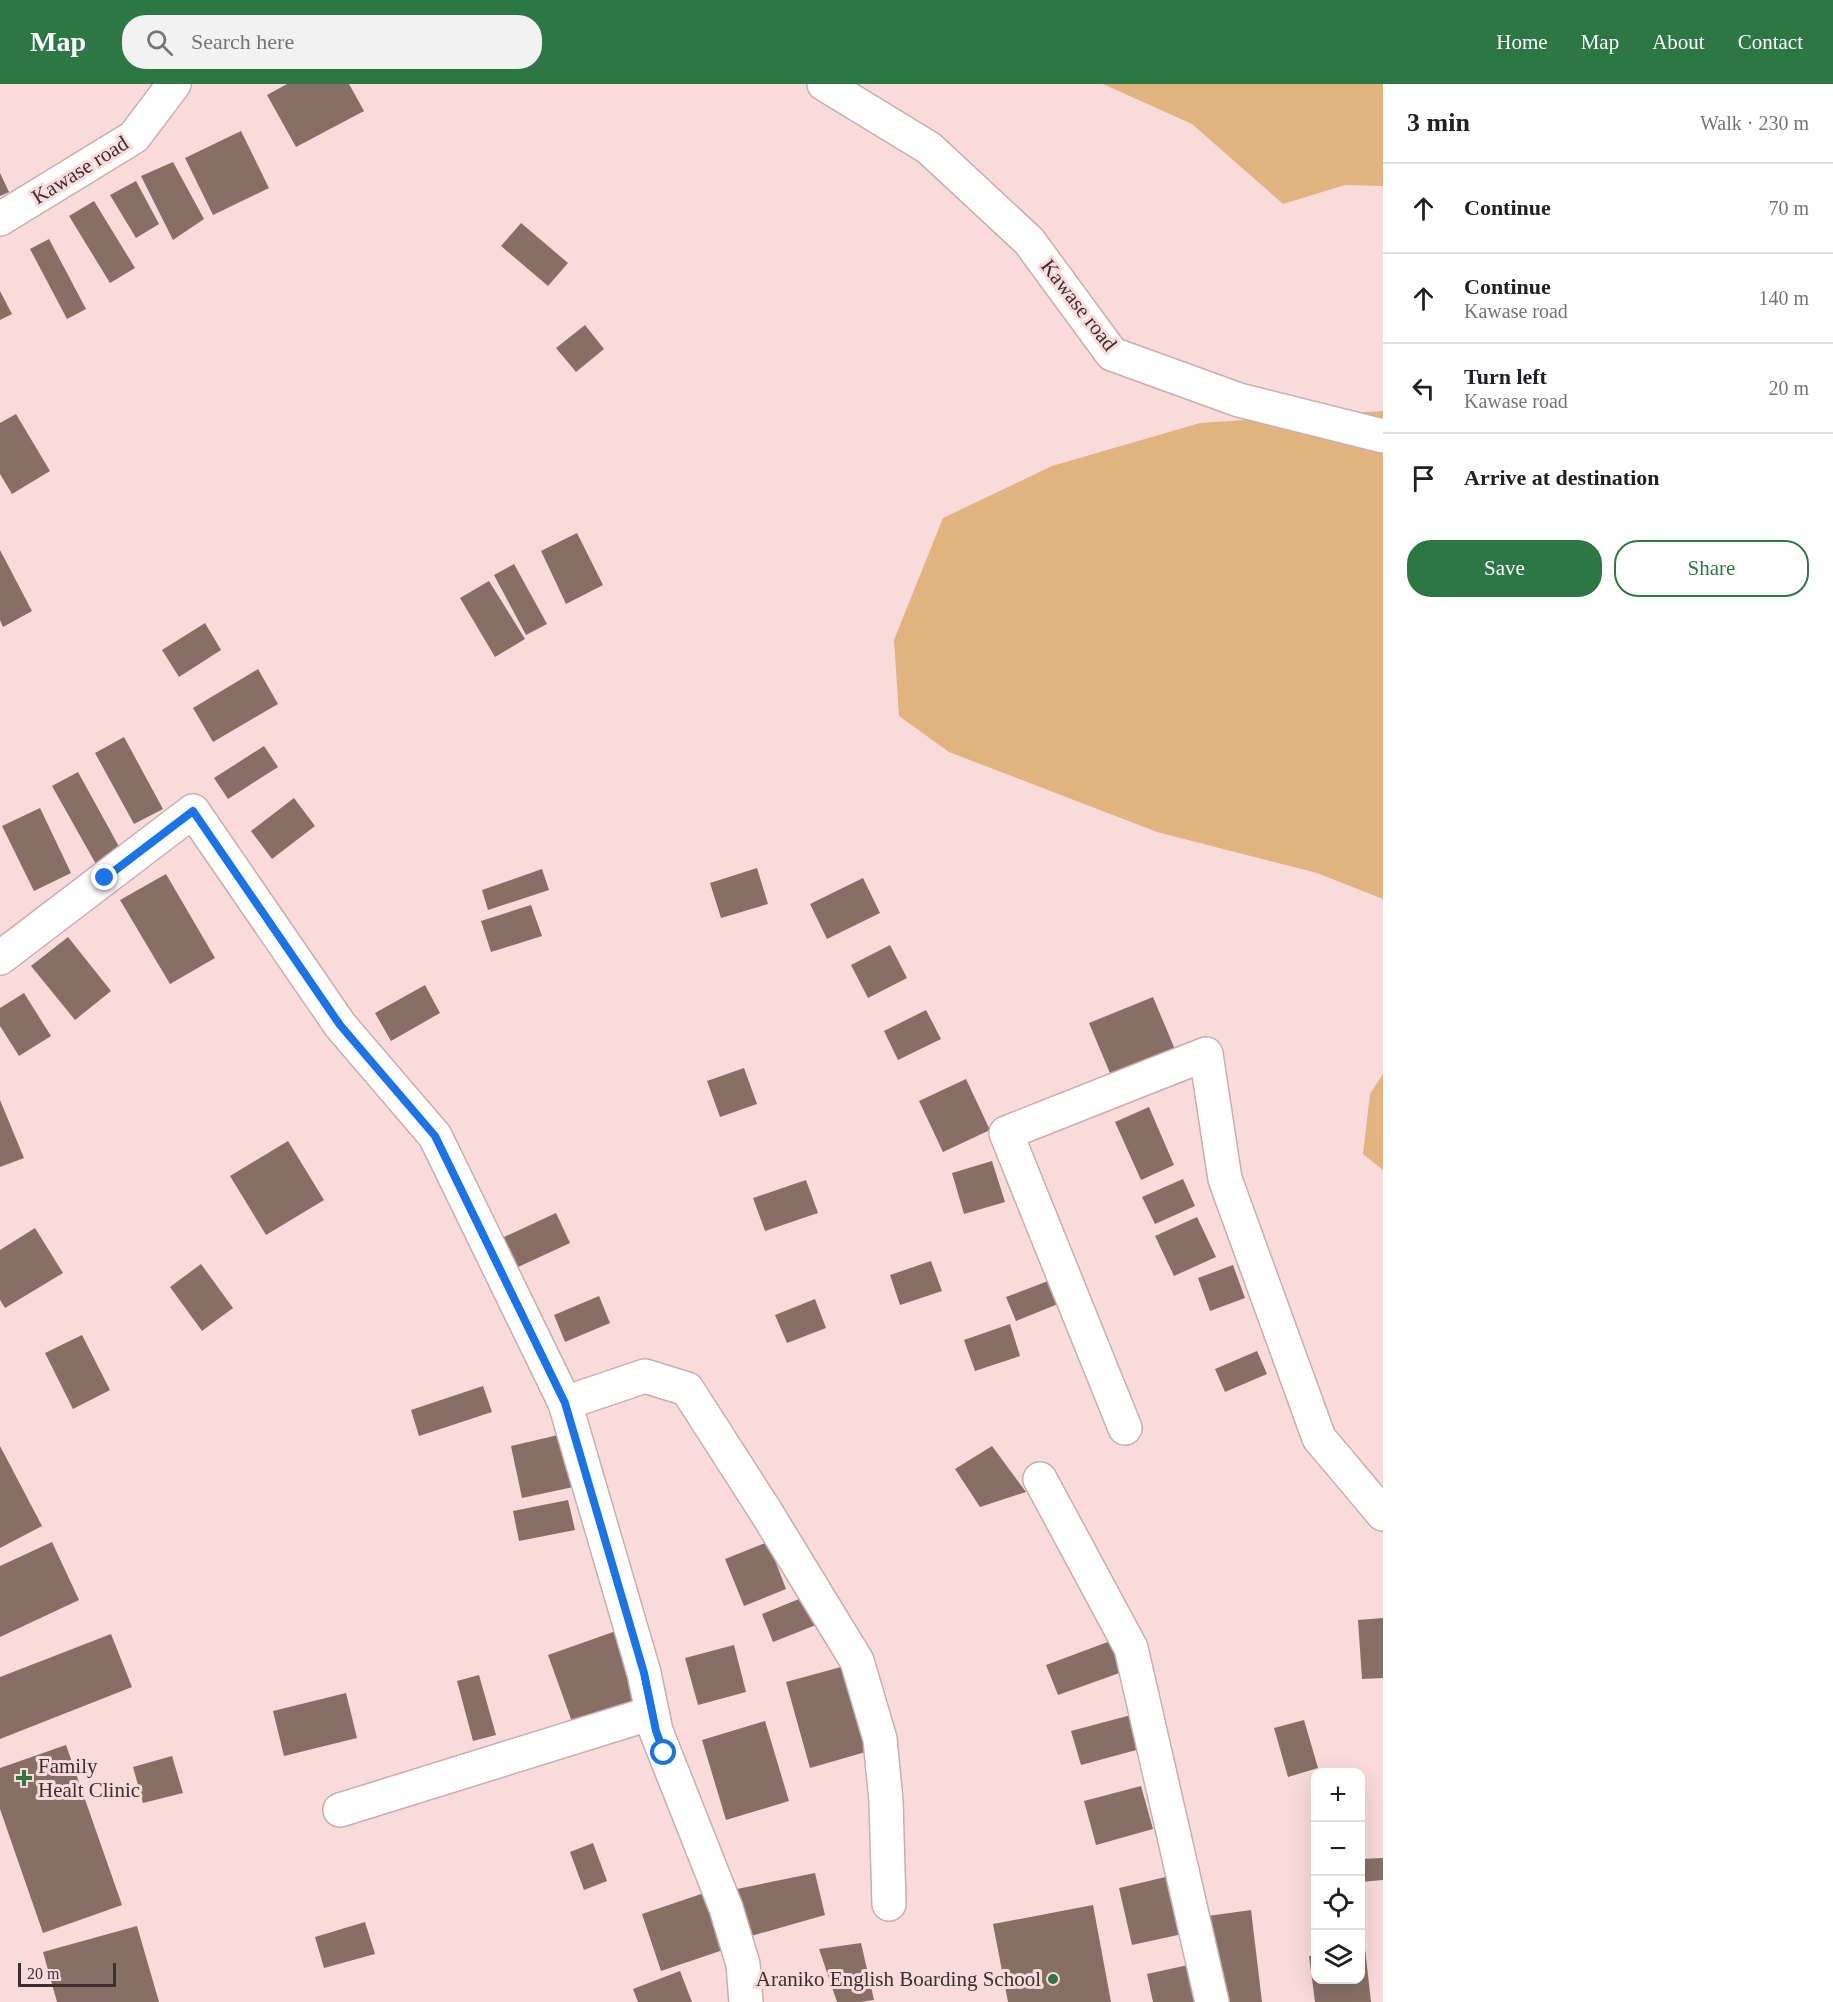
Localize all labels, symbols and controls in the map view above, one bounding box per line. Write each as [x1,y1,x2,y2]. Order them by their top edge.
search box [122,15,542,69]
text: Map [30,26,86,57]
icon: search [143,26,176,59]
text: Search here [191,29,294,54]
text: Home [1496,30,1548,54]
text: Map [1581,30,1619,54]
text: About [1652,30,1705,54]
text: Contact [1738,30,1803,54]
text: 3 min [1407,108,1470,137]
text: Walk · 230 m [1700,112,1809,134]
street label: Kawase road [27,131,133,209]
icon: ahead [1407,192,1440,225]
text: Continue [1464,195,1551,220]
text: 70 m [1768,197,1809,219]
street label: Kawase road [1036,255,1122,356]
text: Continue [1464,274,1551,299]
icon: ahead [1407,282,1440,315]
text: 140 m [1758,287,1809,309]
text: Kawase road [1464,300,1568,322]
text: Turn left [1464,364,1547,389]
icon: left [1407,372,1440,405]
text: 20 m [1768,377,1809,399]
text: Kawase road [1464,390,1568,412]
icon: arrive [1407,462,1440,495]
text: Arrive at destination [1464,465,1660,490]
button: Save [1407,540,1602,597]
button: Share [1614,540,1809,597]
route end [91,864,117,890]
route start [650,1739,676,1765]
place label: Family Healt Clinic [38,1754,140,1802]
map controls [1311,1768,1365,1984]
button: + [1311,1768,1365,1822]
marker: Family Healt Clinic [15,1769,33,1787]
button: − [1311,1822,1365,1876]
button: locate [1311,1876,1365,1930]
button: layers [1311,1930,1365,1984]
scale bar [18,1960,116,1988]
text: 20 m [27,1965,59,1982]
place label: Araniko English Boarding School [756,1967,1041,1991]
marker: Araniko English Boarding School [1046,1972,1060,1986]

